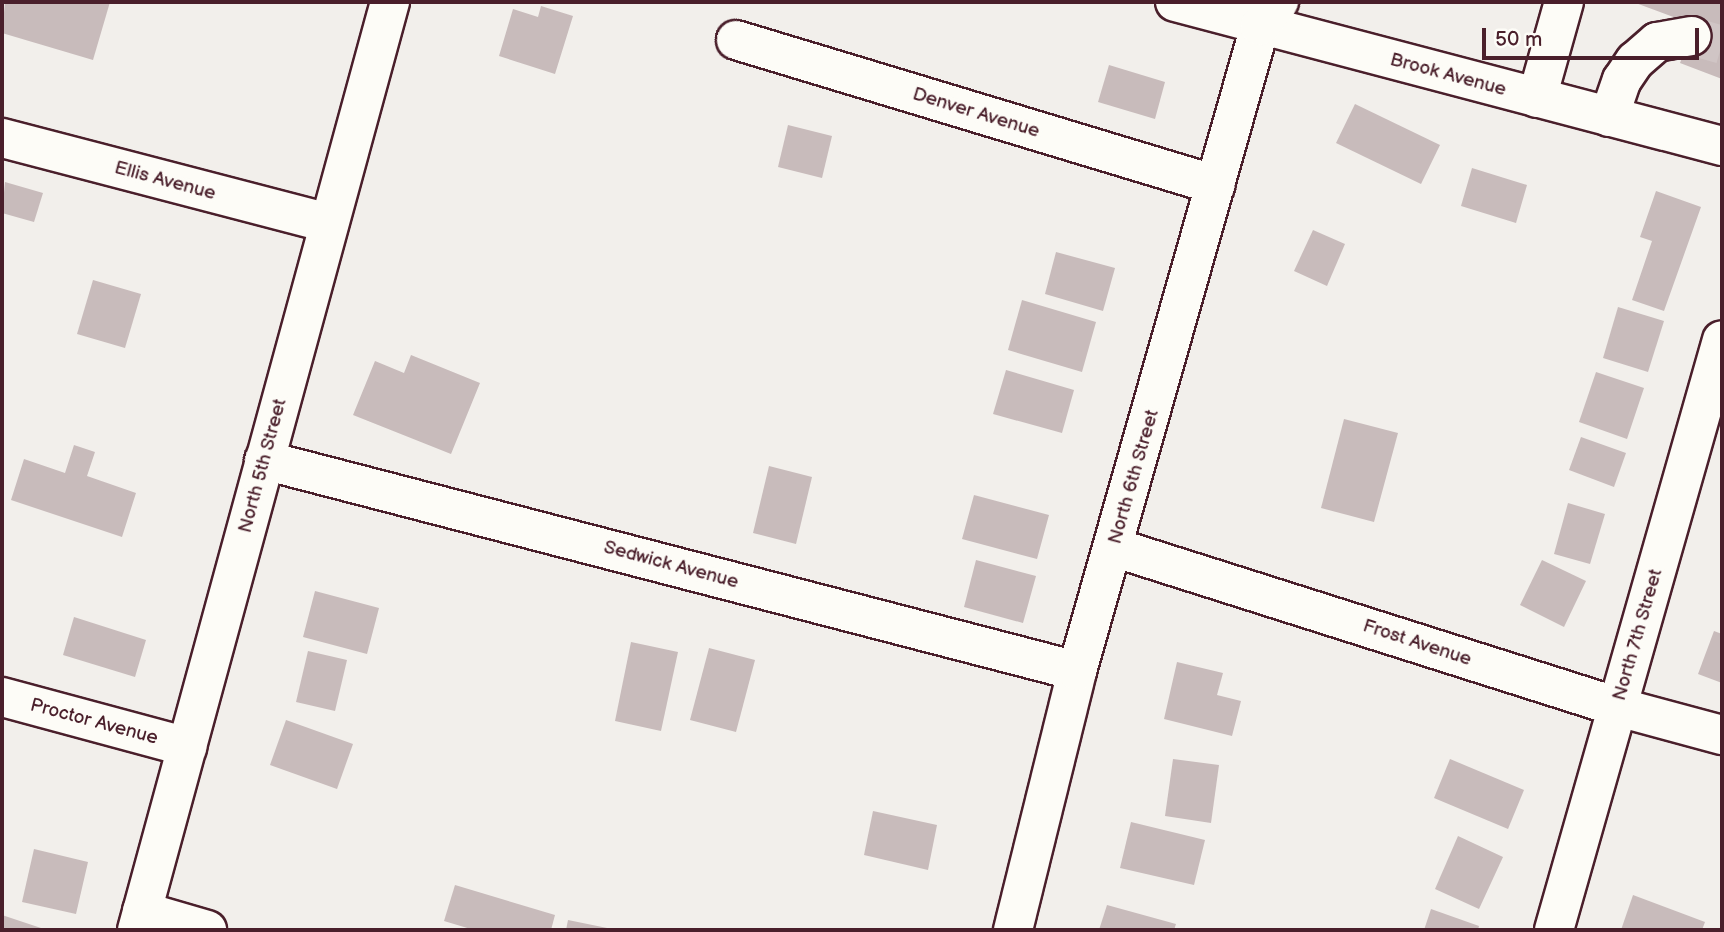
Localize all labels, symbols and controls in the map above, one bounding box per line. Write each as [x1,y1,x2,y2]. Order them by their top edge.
scale bar [1486,14,1703,58]
text: 50 m [1495,27,1542,52]
street label: Brook Avenue [1387,49,1509,101]
street label: Denver Avenue [910,83,1042,143]
street label: Ellis Avenue [112,157,218,205]
street label: North 5th Street [234,396,292,536]
street label: North 6th Street [1104,407,1164,547]
street label: Sedwick Avenue [601,536,741,594]
street label: North 7th Street [1608,566,1668,704]
street label: Frost Avenue [1360,615,1474,671]
street label: Proctor Avenue [28,694,160,750]

